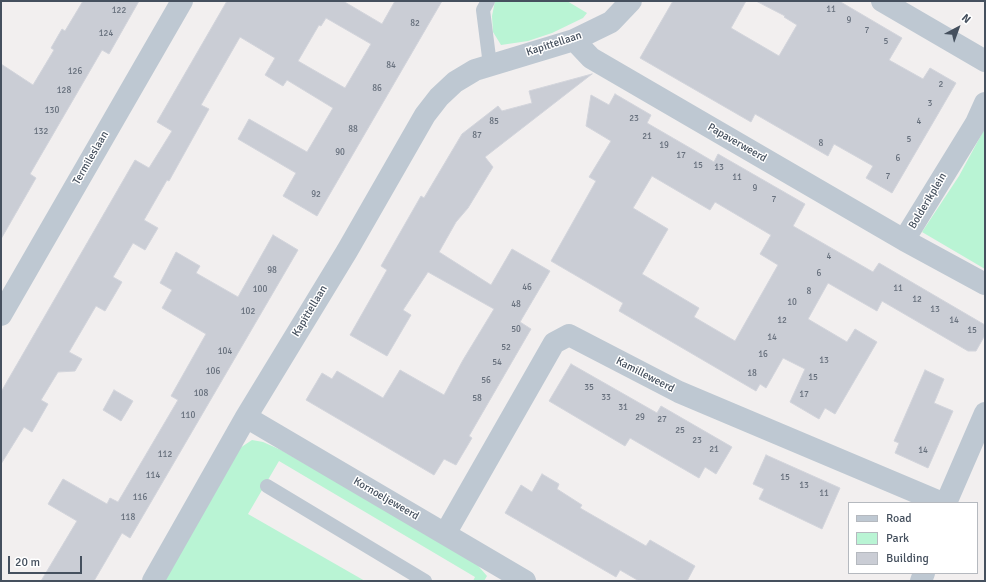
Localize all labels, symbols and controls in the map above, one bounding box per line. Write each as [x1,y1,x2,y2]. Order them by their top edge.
house number: 11 [826,5,836,15]
house number: 122 [112,6,126,16]
north arrow [938,8,978,48]
text: N [959,11,973,26]
house number: 9 [847,16,851,26]
house number: 82 [410,19,420,29]
house number: 7 [865,26,869,36]
house number: 124 [99,29,113,39]
street label: Kapittellaan [525,29,583,59]
house number: 5 [884,37,888,47]
house number: 84 [386,61,396,71]
house number: 126 [68,67,82,77]
house number: 2 [939,80,943,90]
house number: 86 [372,84,382,94]
house number: 128 [57,86,71,96]
house number: 3 [928,99,932,109]
house number: 130 [45,106,59,116]
house number: 23 [629,114,639,124]
house number: 85 [489,117,499,127]
house number: 4 [917,117,921,127]
street label: Papaverweerd [705,121,769,165]
house number: 88 [348,125,358,135]
house number: 132 [34,127,48,137]
street label: Termileslaan [70,129,112,187]
house number: 87 [472,131,482,141]
house number: 21 [642,132,652,142]
house number: 5 [907,135,911,145]
house number: 8 [819,139,823,149]
house number: 19 [659,141,669,151]
house number: 90 [335,148,345,158]
house number: 17 [676,151,686,161]
house number: 6 [896,154,900,164]
house number: 15 [693,161,703,171]
house number: 13 [714,163,724,173]
street label: Bolderikplein [906,171,950,231]
house number: 7 [886,172,890,182]
house number: 11 [732,173,742,183]
house number: 9 [753,184,757,194]
house number: 92 [311,190,321,200]
house number: 7 [772,195,776,205]
house number: 4 [827,252,831,262]
house number: 98 [267,266,277,276]
house number: 6 [817,269,821,279]
street label: Kapittellaan [290,283,330,339]
house number: 46 [522,283,532,293]
house number: 11 [893,284,903,294]
house number: 100 [253,285,267,295]
house number: 8 [807,287,811,297]
house number: 12 [912,295,922,305]
house number: 10 [787,298,797,308]
house number: 48 [511,300,521,310]
house number: 13 [930,305,940,315]
house number: 102 [241,307,255,317]
house number: 12 [777,316,787,326]
house number: 14 [949,316,959,326]
house number: 50 [511,325,521,335]
house number: 15 [967,326,977,336]
house number: 14 [767,333,777,343]
house number: 52 [501,343,511,353]
house number: 104 [218,347,232,357]
house number: 16 [758,350,768,360]
street label: Kamilleweerd [613,355,677,395]
house number: 13 [819,356,829,366]
house number: 54 [492,358,502,368]
house number: 106 [206,367,220,377]
house number: 18 [747,369,757,379]
house number: 15 [808,373,818,383]
house number: 56 [481,376,491,386]
house number: 35 [584,383,594,393]
house number: 108 [194,389,208,399]
house number: 17 [799,390,809,400]
house number: 33 [601,393,611,403]
house number: 58 [472,394,482,404]
house number: 31 [618,403,628,413]
house number: 110 [181,411,195,421]
house number: 29 [635,413,645,423]
house number: 27 [657,415,667,425]
house number: 25 [675,426,685,436]
house number: 23 [692,436,702,446]
house number: 21 [709,445,719,455]
house number: 14 [918,446,928,456]
house number: 112 [158,450,172,460]
house number: 114 [146,471,160,481]
house number: 15 [780,473,790,483]
street label: Kornoeljeweerd [351,475,421,523]
house number: 13 [799,481,809,491]
house number: 11 [819,489,829,499]
house number: 116 [133,493,147,503]
legend [848,502,978,574]
text: Road [886,511,912,526]
house number: 118 [121,513,135,523]
text: Park [886,531,909,546]
scale bar [10,548,84,574]
text: Building [886,551,929,566]
text: 20 m [15,555,40,570]

